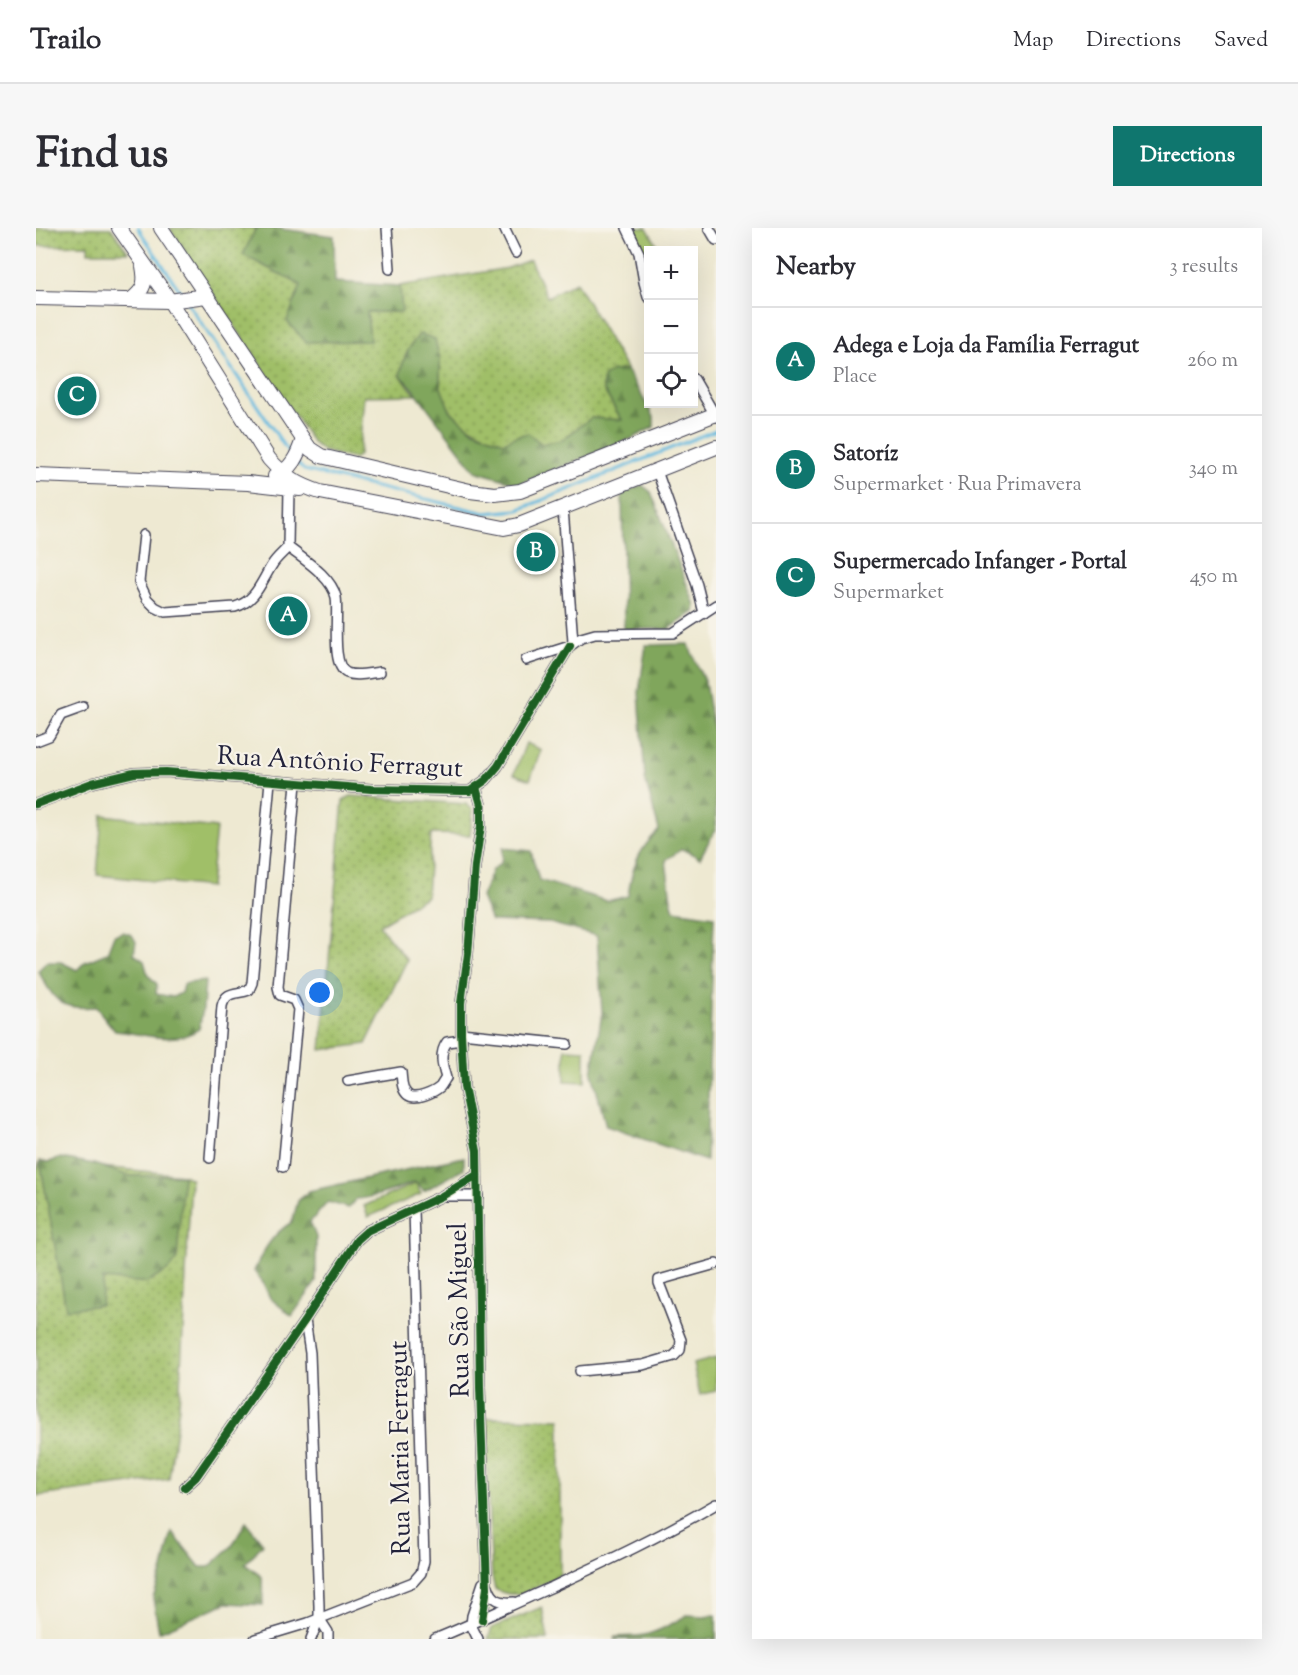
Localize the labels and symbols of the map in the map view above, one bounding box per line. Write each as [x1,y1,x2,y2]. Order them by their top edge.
pin: C [58,374,96,418]
pin: B [516,530,556,574]
pin: A [268,594,308,638]
street label: Rua Antônio Ferragut [216,739,464,788]
your location [305,978,334,1007]
street label: Rua São Miguel [440,1222,481,1398]
street label: Rua Maria Ferragut [381,1340,422,1555]

